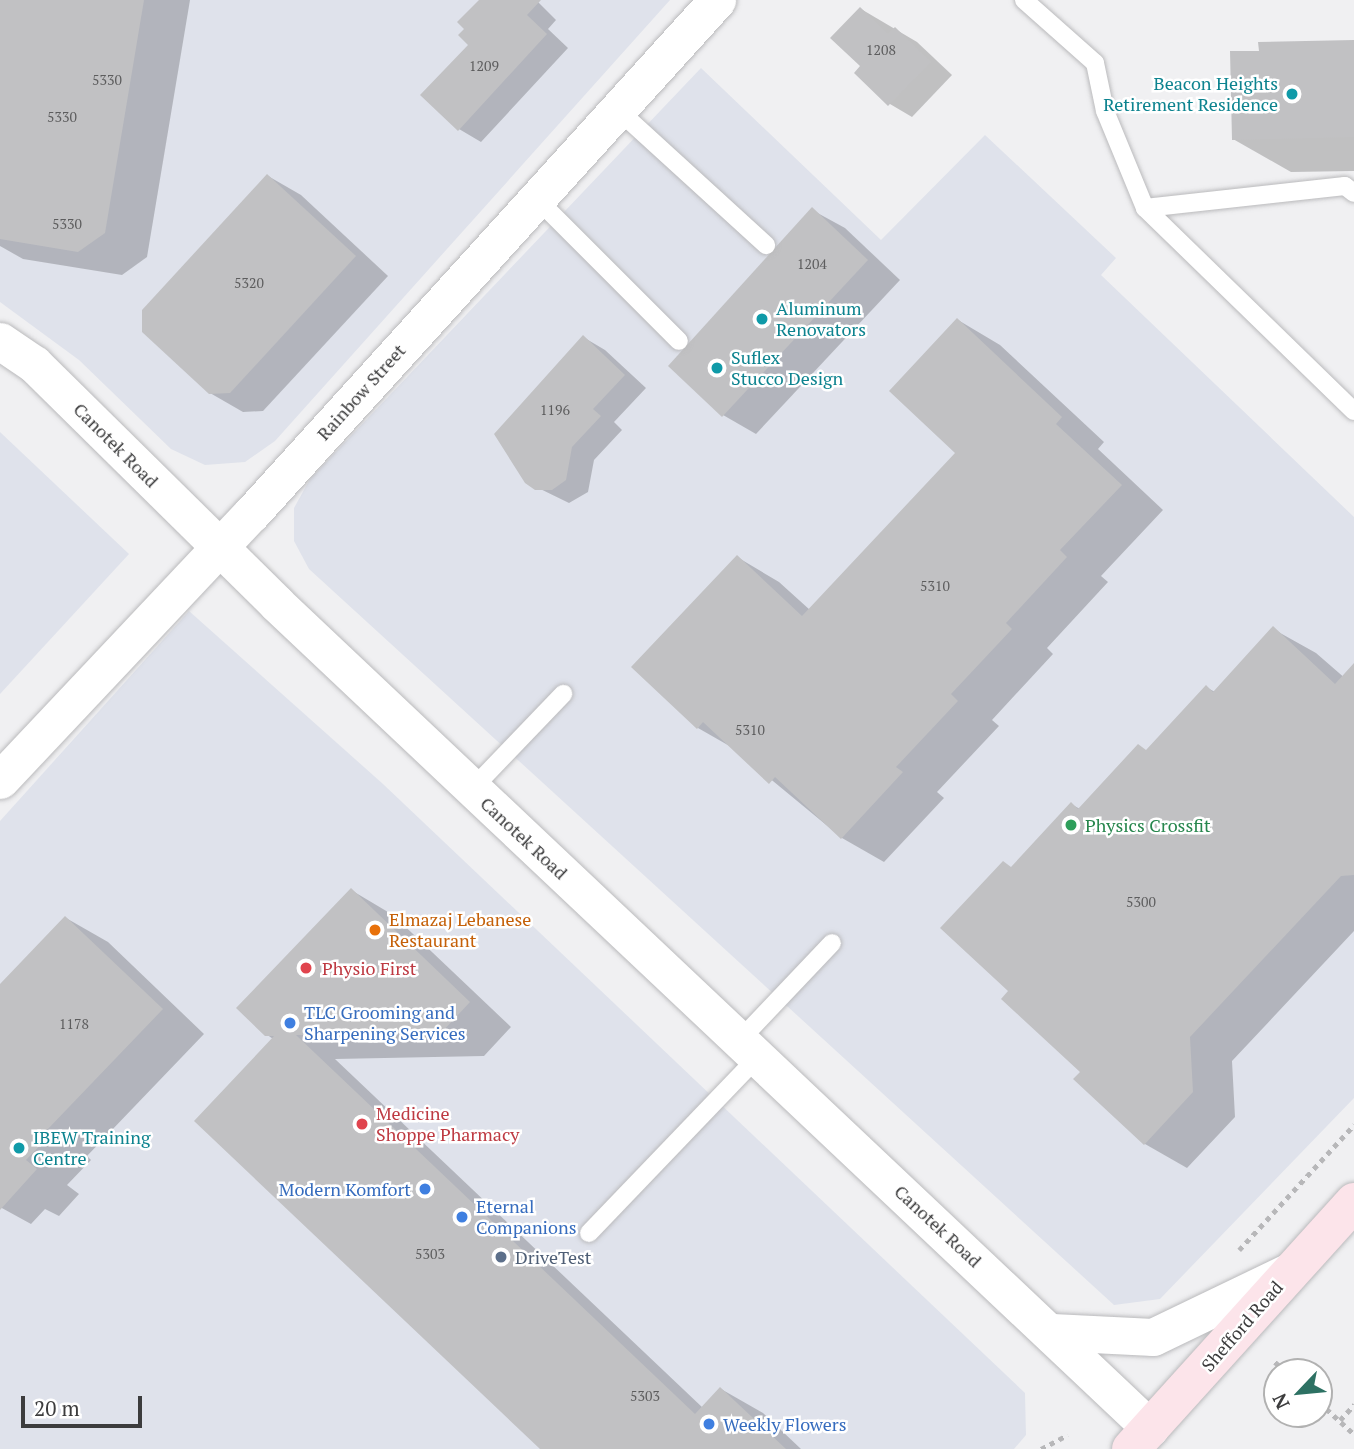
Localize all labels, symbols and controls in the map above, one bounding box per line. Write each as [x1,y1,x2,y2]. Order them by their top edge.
house number: 1208 [866,42,896,58]
house number: 1209 [469,58,499,74]
house number: 5330 [92,72,122,88]
place label: Beacon Heights Retirement Residence [1103,73,1278,116]
marker: Beacon Heights Retirement Residence [1284,86,1300,102]
house number: 5330 [47,109,77,125]
house number: 5330 [52,216,82,232]
house number: 1204 [797,256,827,272]
house number: 5320 [234,275,264,291]
place label: Aluminum Renovators [776,298,866,340]
marker: Aluminum Renovators [754,311,770,327]
street label: Rainbow Street [312,340,410,444]
place label: Suflex Stucco Design [731,347,843,390]
marker: Suflex Stucco Design [709,360,725,376]
street label: Canotek Road [69,398,163,492]
house number: 1196 [540,402,570,418]
house number: 5310 [920,578,950,594]
house number: 5310 [735,722,765,738]
street label: Canotek Road [476,792,572,884]
place label: Physics Crossfit [1085,814,1211,836]
marker: Physics Crossfit [1063,817,1079,833]
house number: 5300 [1126,894,1156,910]
place label: Elmazaj Lebanese Restaurant [389,909,531,951]
marker: Elmazaj Lebanese Restaurant [367,922,383,938]
place label: Physio First [322,957,417,979]
marker: Physio First [296,958,316,978]
place label: TLC Grooming and Sharpening Services [304,1002,465,1044]
marker: TLC Grooming and Sharpening Services [282,1015,298,1031]
house number: 1178 [59,1016,89,1032]
place label: Medicine Shoppe Pharmacy [376,1103,519,1146]
marker: Medicine Shoppe Pharmacy [354,1116,370,1132]
place label: IBEW Training Centre [33,1127,150,1170]
marker: IBEW Training Centre [11,1140,27,1156]
place label: Modern Komfort [279,1178,411,1200]
street label: Canotek Road [890,1180,986,1272]
marker: Modern Komfort [417,1181,433,1197]
place label: Eternal Companions [476,1196,576,1238]
marker: Eternal Companions [454,1209,470,1225]
house number: 5303 [415,1246,445,1262]
place label: DriveTest [515,1246,591,1268]
marker: DriveTest [493,1249,509,1265]
street label: Shefford Road [1197,1276,1287,1376]
north arrow [1263,1358,1333,1428]
scale bar [24,1382,145,1426]
house number: 5303 [630,1388,660,1404]
text: N [1266,1390,1295,1414]
text: 20 m [34,1394,80,1422]
place label: Weekly Flowers [723,1413,847,1435]
marker: Weekly Flowers [701,1416,717,1432]

